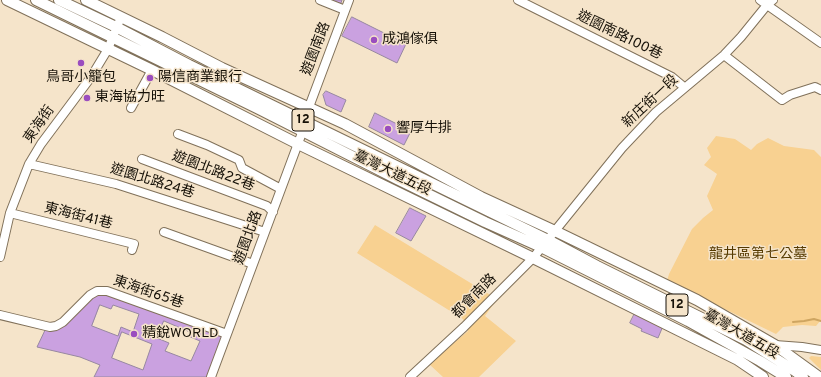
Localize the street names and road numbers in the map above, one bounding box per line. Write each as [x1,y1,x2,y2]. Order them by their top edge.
street label: 遊園南路100巷 [573,8,665,64]
street label: 遊園南路 [299,20,335,78]
street label: 新庄街一段 [620,72,682,132]
street label: 東海街 [21,103,59,147]
road number: 12 [292,109,314,131]
street label: 臺灣大道五段 [351,148,433,200]
street label: 遊園北路22巷 [169,149,257,195]
street label: 遊園北路24巷 [108,161,196,203]
street label: 東海街41巷 [42,200,114,234]
street label: 遊園北路 [232,209,266,267]
street label: 都會南路 [449,271,501,323]
street label: 東海街65巷 [111,273,185,313]
road number: 12 [666,294,688,316]
street label: 臺灣大道五段 [700,307,782,363]

